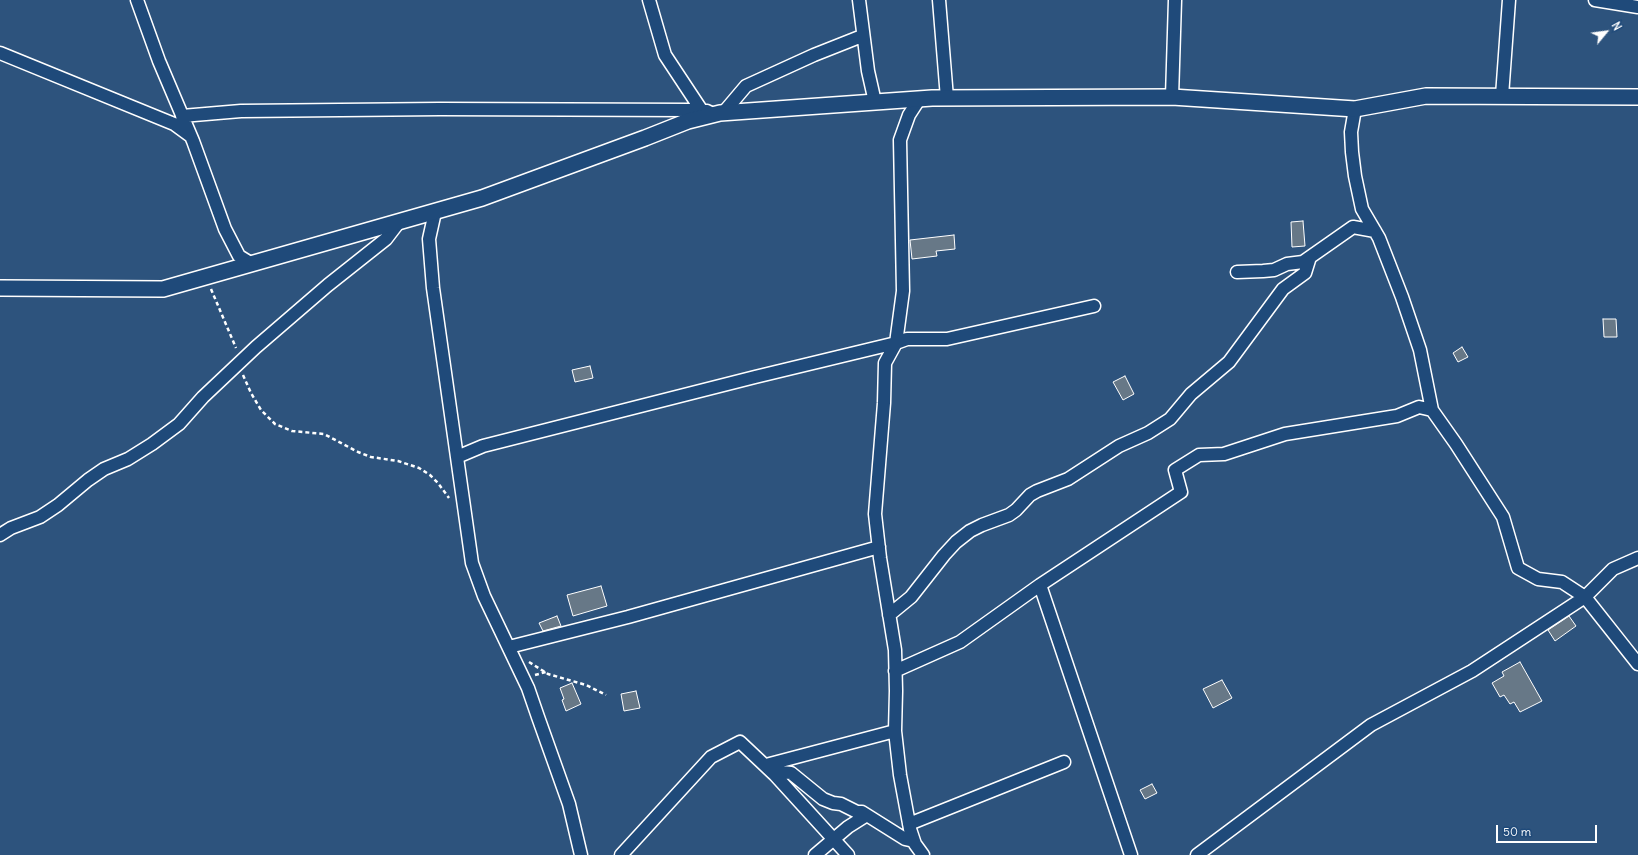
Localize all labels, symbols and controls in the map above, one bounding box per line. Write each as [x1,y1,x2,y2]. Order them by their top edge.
north arrow [1586,12,1626,52]
text: N [1609,19,1624,33]
scale bar [1498,817,1599,843]
text: 50 m [1503,824,1531,839]

